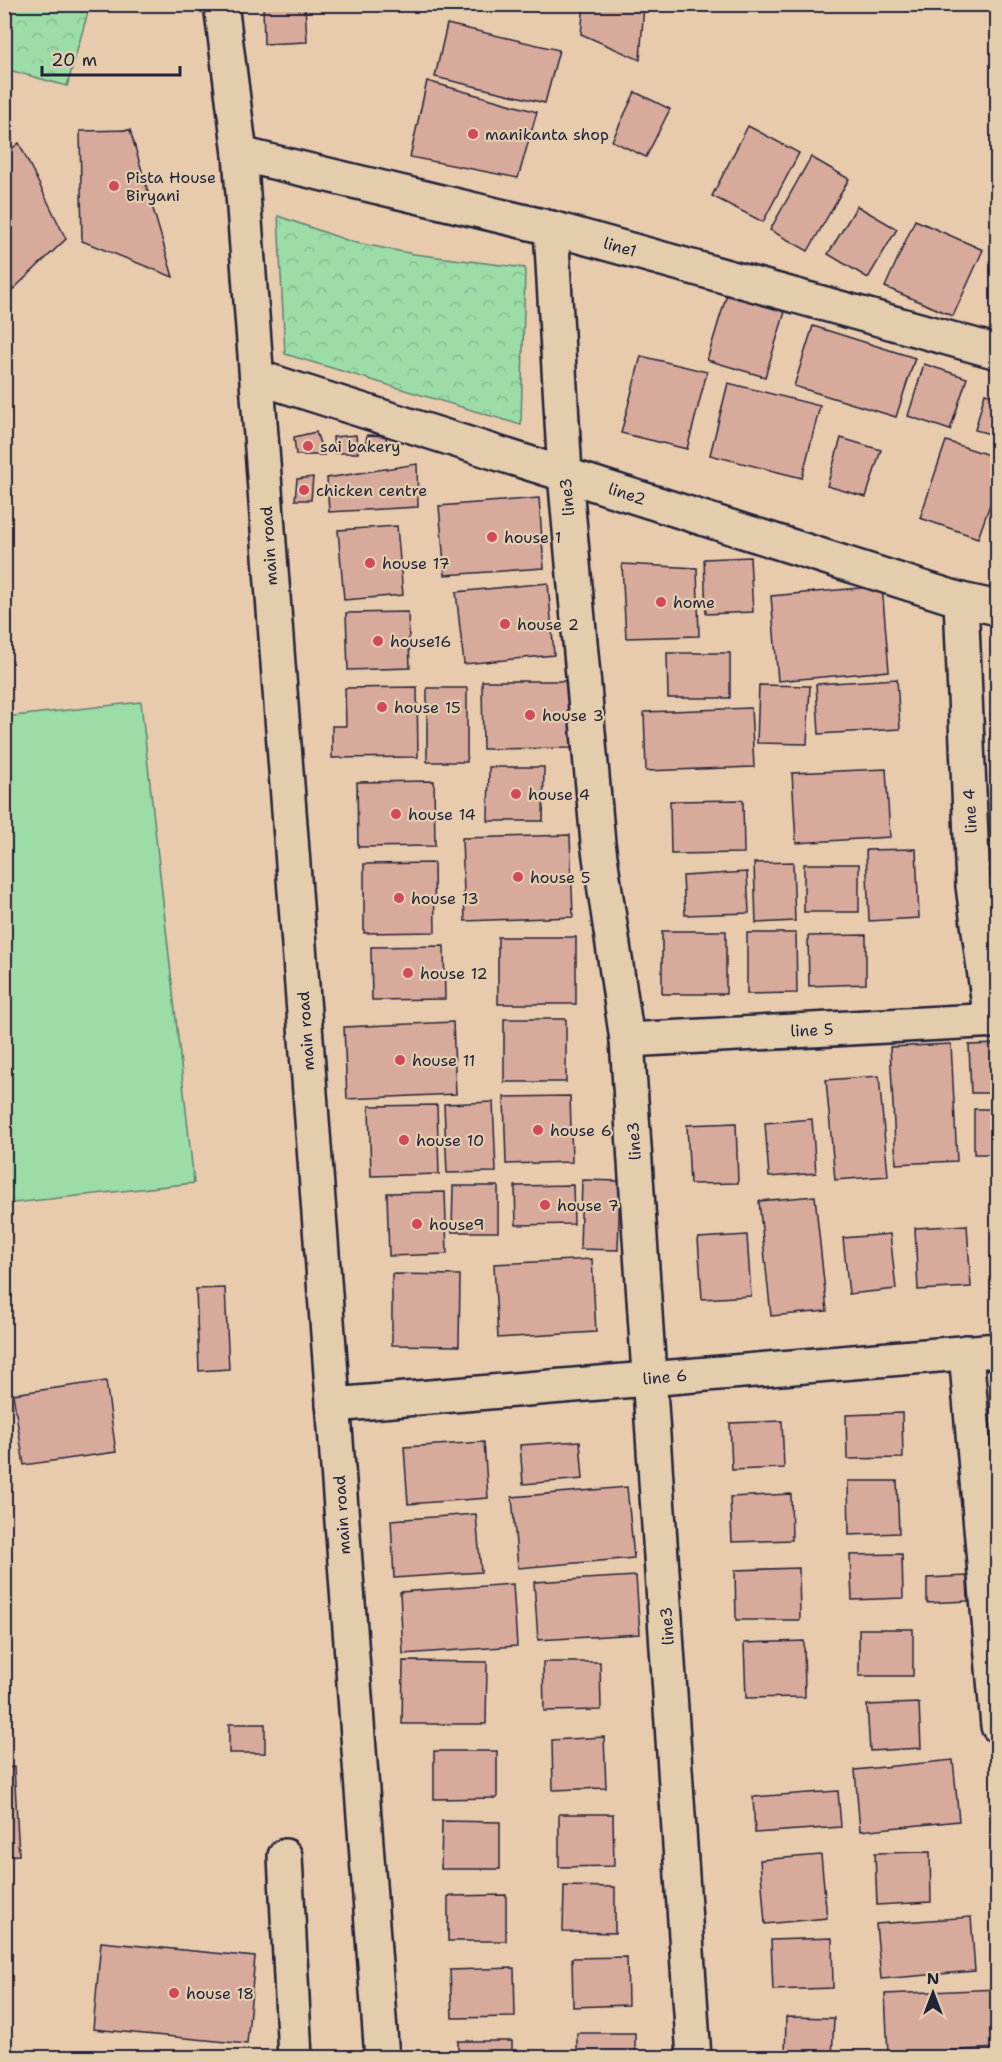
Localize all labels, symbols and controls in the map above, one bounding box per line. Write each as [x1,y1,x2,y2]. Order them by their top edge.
scale bar [42,39,180,77]
text: 20 m [51,48,97,72]
place label: manikanta shop [485,124,609,145]
marker: manikanta shop [466,127,480,141]
place label: Pista House Biryani [126,167,216,206]
marker: Pista House Biryani [107,179,121,193]
street label: line1 [601,232,639,262]
place label: sai bakery [320,436,401,457]
marker: sai bakery [301,439,315,453]
street label: line3 [555,477,579,517]
street label: line2 [606,478,648,510]
place label: chicken centre [316,480,427,501]
marker: chicken centre [297,483,311,497]
street label: main road [256,506,282,586]
place label: house 1 [504,527,561,548]
marker: house 1 [485,530,499,544]
place label: house 17 [382,553,450,574]
marker: house 17 [363,556,377,570]
place label: home [673,592,715,613]
marker: home [654,595,668,609]
place label: house 2 [517,614,579,635]
marker: house 2 [498,617,512,631]
place label: house16 [390,631,451,652]
marker: house16 [371,634,385,648]
place label: house 15 [394,697,461,718]
marker: house 15 [375,700,389,714]
place label: house 3 [542,705,604,726]
marker: house 3 [523,708,537,722]
place label: house 4 [528,784,590,805]
marker: house 4 [509,787,523,801]
street label: line 4 [958,788,982,834]
place label: house 14 [408,804,476,825]
marker: house 14 [389,807,403,821]
place label: house 5 [530,867,590,888]
marker: house 5 [511,870,525,884]
place label: house 13 [411,888,479,909]
marker: house 13 [392,891,406,905]
place label: house 12 [420,963,488,984]
marker: house 12 [401,966,415,980]
street label: main road [293,991,319,1071]
street label: line 5 [790,1018,834,1042]
place label: house 11 [412,1050,475,1071]
marker: house 11 [393,1053,407,1067]
place label: house 6 [550,1120,612,1141]
street label: line3 [622,1121,646,1161]
marker: house 6 [531,1123,545,1137]
place label: house 10 [416,1130,484,1151]
marker: house 10 [397,1133,411,1147]
place label: house 7 [557,1195,619,1216]
marker: house 7 [538,1198,552,1212]
place label: house9 [429,1214,485,1235]
marker: house9 [410,1217,424,1231]
street label: line 6 [642,1365,688,1389]
street label: main road [329,1475,355,1555]
street label: line3 [655,1606,679,1646]
north arrow [903,1963,963,2023]
text: N [927,1968,939,1989]
place label: house 18 [186,1983,254,2004]
marker: house 18 [167,1986,181,2000]

